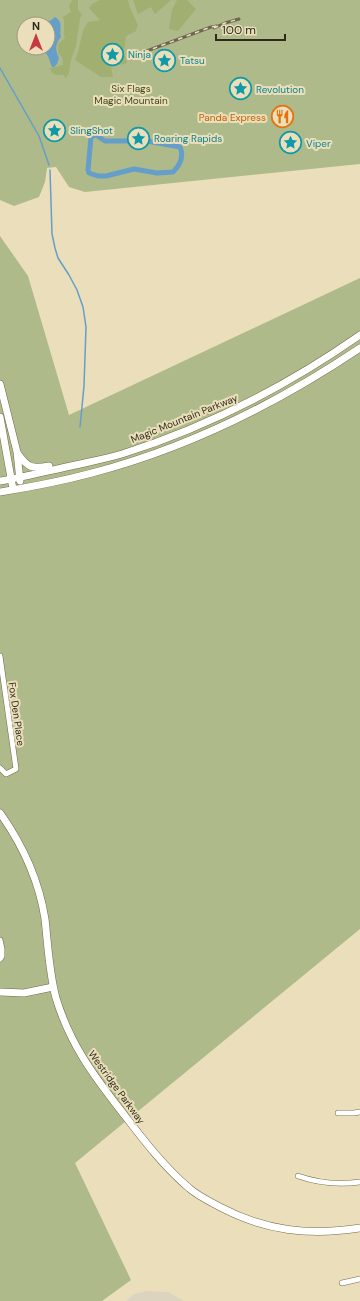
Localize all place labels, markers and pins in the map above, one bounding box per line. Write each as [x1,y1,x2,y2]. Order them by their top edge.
place icon: Ninja [99,41,125,67]
place icon: Tatsu [152,47,178,73]
place label: Ninja [128,48,151,61]
place label: Tatsu [180,54,205,67]
place icon: Revolution [228,76,254,102]
place label: Revolution [256,83,304,96]
restaurant icon: Panda Express [269,104,295,130]
place label: Panda Express [199,111,266,124]
place icon: SlingShot [41,117,67,143]
place label: SlingShot [70,124,113,137]
place icon: Roaring Rapids [126,125,152,151]
place icon: Viper [278,130,304,156]
place label: Roaring Rapids [154,132,222,145]
place label: Viper [306,137,331,150]

